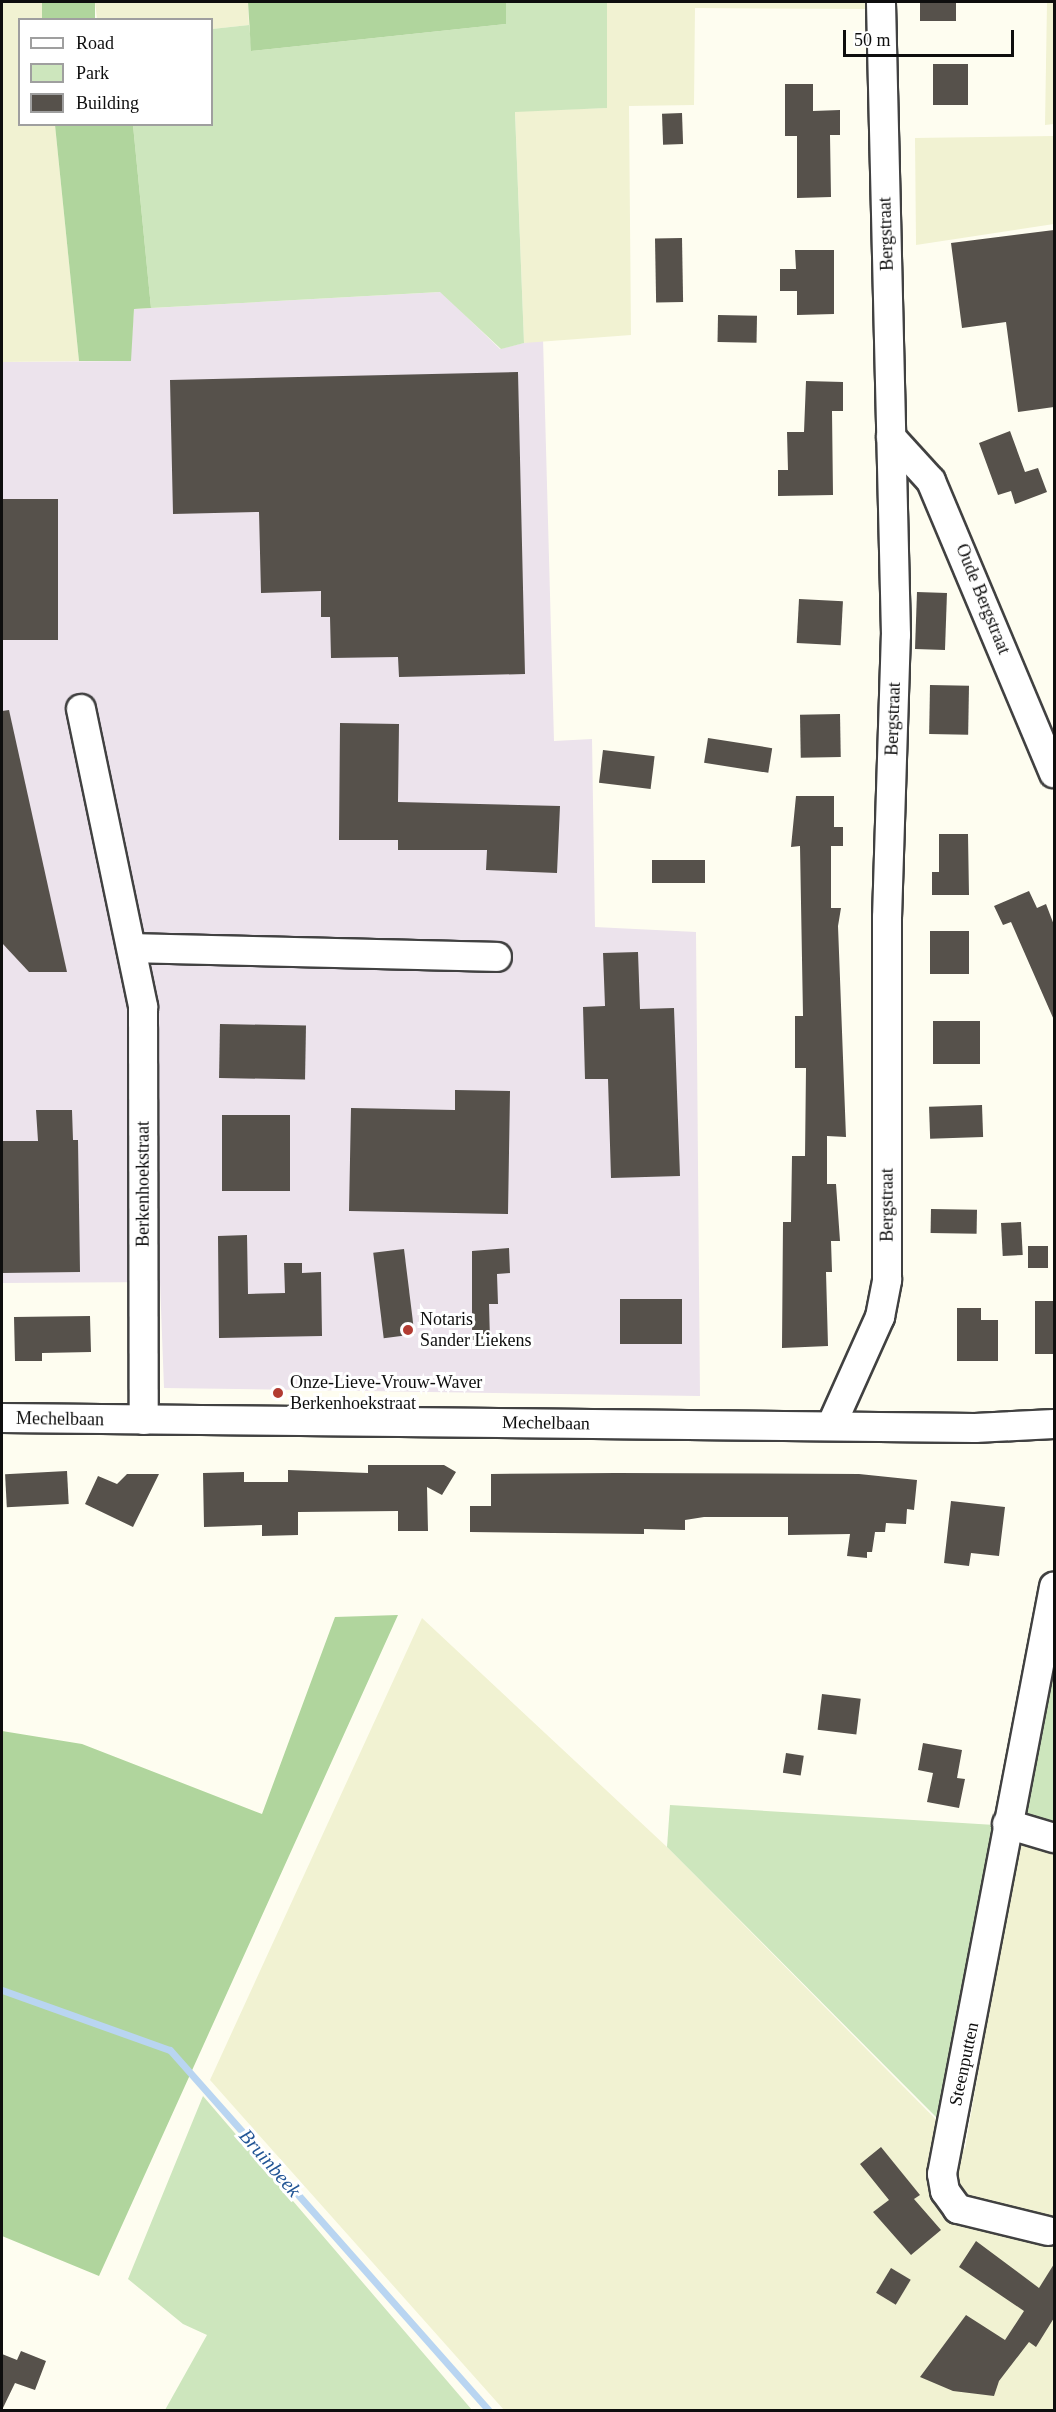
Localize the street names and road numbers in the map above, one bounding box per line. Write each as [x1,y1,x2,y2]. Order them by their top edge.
street label: Bergstraat [874,197,898,271]
street label: Oude Bergstraat [951,541,1015,657]
street label: Bergstraat [881,682,905,756]
street label: Berkenhoekstraat [132,1121,154,1247]
street label: Bergstraat [876,1168,898,1242]
street label: Mechelbaan [16,1407,104,1431]
street label: Mechelbaan [502,1411,590,1435]
street label: Steenputten [945,2020,983,2108]

